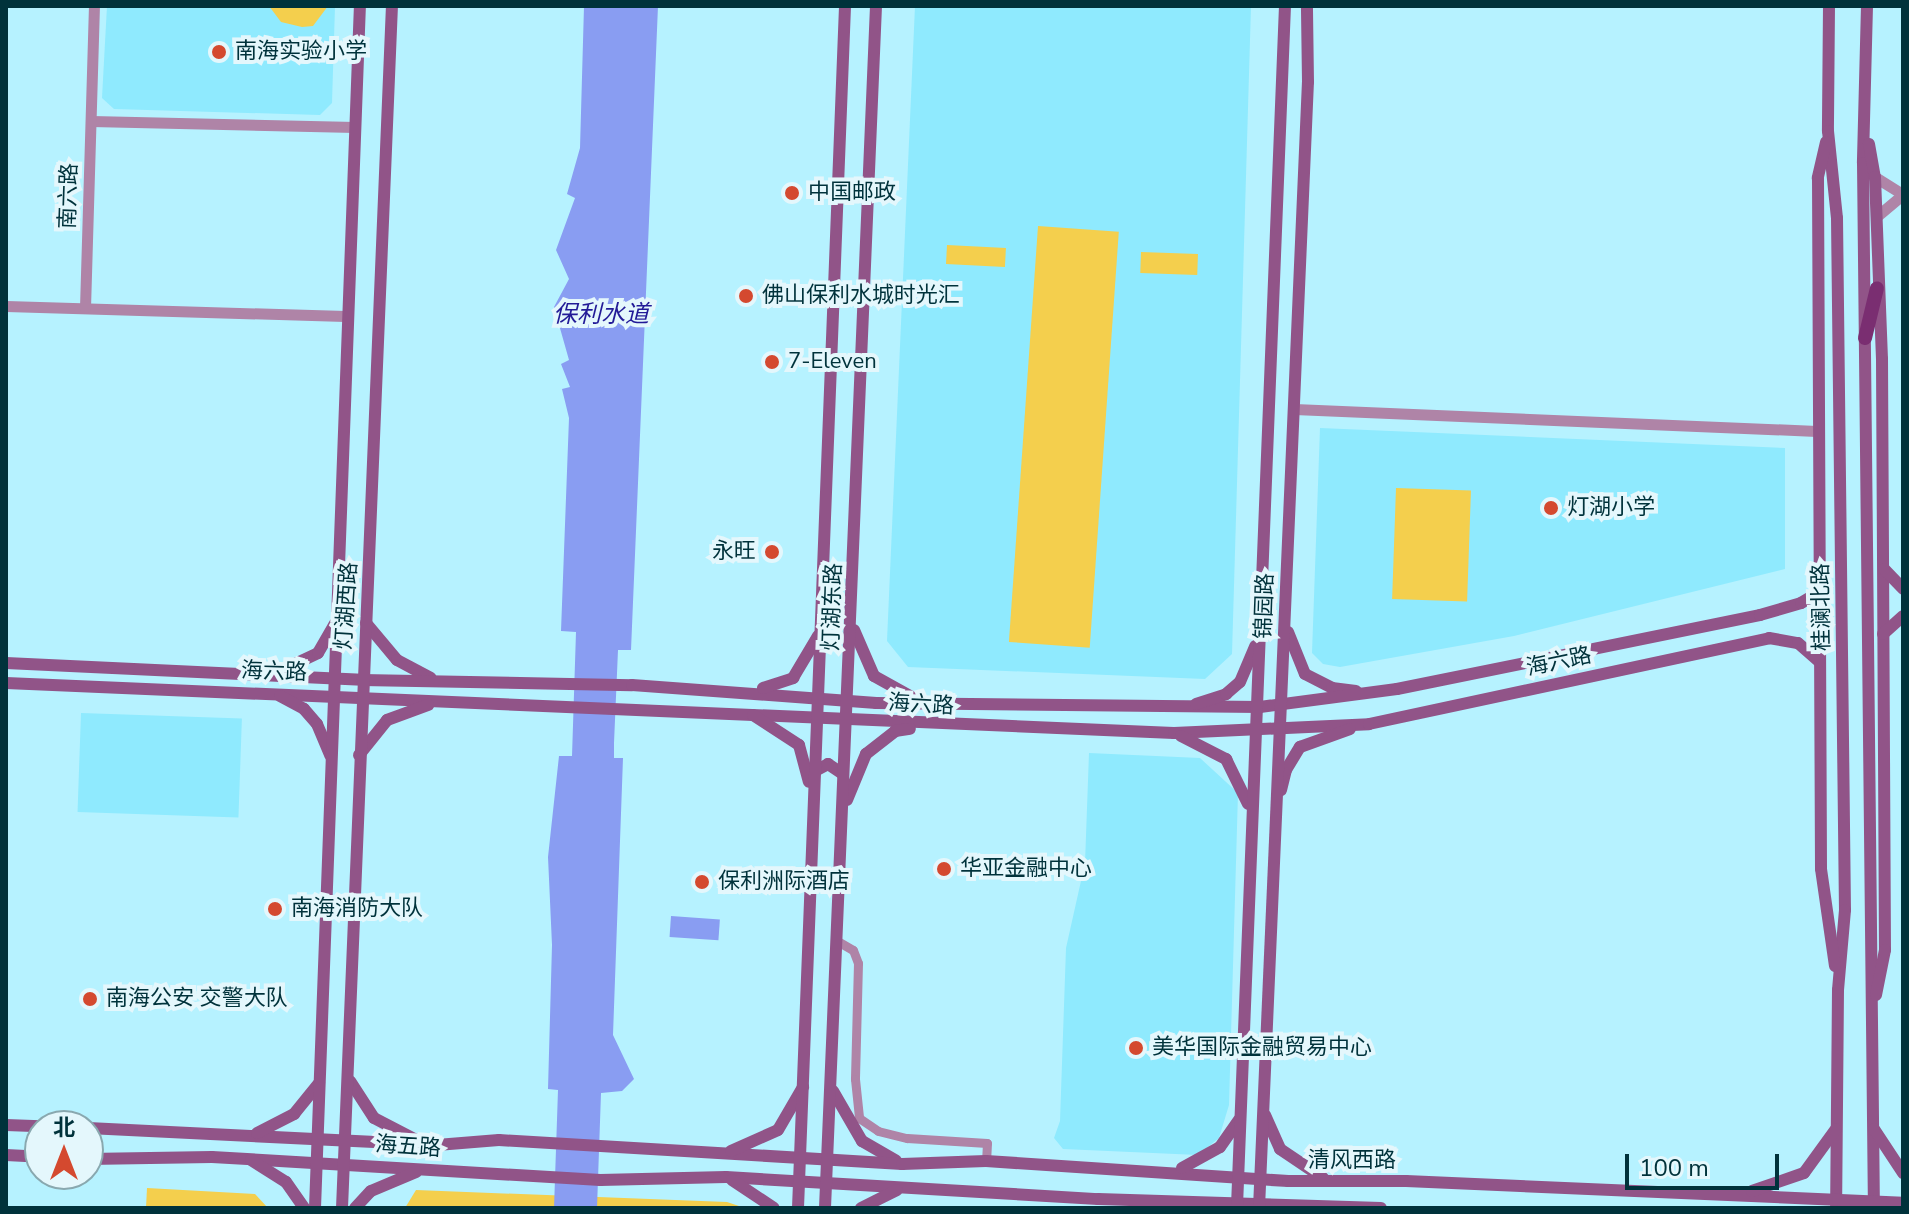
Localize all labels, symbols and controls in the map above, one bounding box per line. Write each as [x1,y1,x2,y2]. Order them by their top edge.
place label: 南海实验小学 [235,39,367,65]
marker: 南海实验小学 [210,43,228,61]
street label: 南六路 [55,163,83,229]
place label: 中国邮政 [808,180,896,206]
marker: 中国邮政 [783,184,801,202]
place label: 佛山保利水城时光汇 [762,283,960,309]
marker: 佛山保利水城时光汇 [737,287,755,305]
water label: 保利水道 [553,301,649,329]
place label: 7-Eleven [788,349,877,375]
marker: 7-Eleven [763,353,781,371]
place label: 灯湖小学 [1567,495,1655,521]
marker: 灯湖小学 [1542,499,1560,517]
place label: 永旺 [712,539,756,565]
marker: 永旺 [763,543,781,561]
street label: 灯湖西路 [331,561,363,651]
street label: 灯湖东路 [818,563,848,651]
street label: 桂澜北路 [1808,563,1836,651]
street label: 锦园路 [1251,573,1279,639]
street label: 海六路 [1524,642,1594,682]
street label: 海六路 [241,658,307,686]
street label: 海六路 [887,690,955,720]
place label: 华亚金融中心 [960,856,1092,882]
marker: 华亚金融中心 [935,860,953,878]
place label: 保利洲际酒店 [718,869,850,895]
marker: 保利洲际酒店 [693,873,711,891]
place label: 南海消防大队 [291,896,423,922]
marker: 南海消防大队 [266,900,284,918]
place label: 南海公安 交警大队 [106,986,288,1012]
marker: 南海公安 交警大队 [81,990,99,1008]
place label: 美华国际金融贸易中心 [1152,1035,1372,1061]
marker: 美华国际金融贸易中心 [1127,1039,1145,1057]
north arrow [24,1110,104,1190]
text: 北 [53,1113,75,1143]
street label: 海五路 [374,1132,442,1162]
scale bar [1629,1138,1783,1188]
street label: 清风西路 [1308,1148,1396,1174]
text: 100 m [1639,1152,1709,1184]

